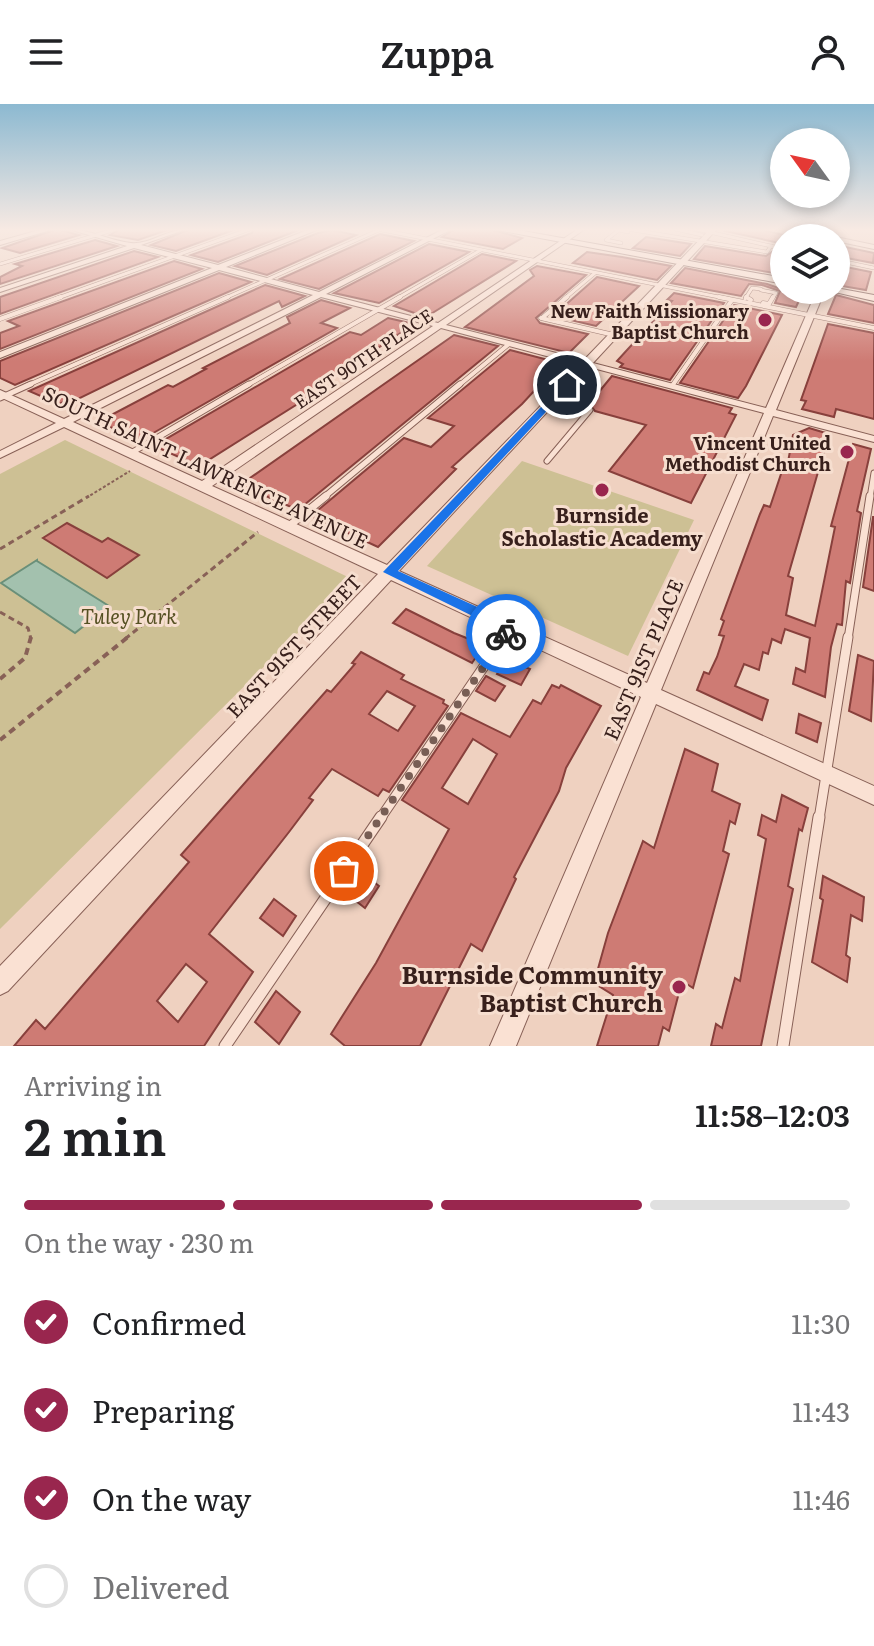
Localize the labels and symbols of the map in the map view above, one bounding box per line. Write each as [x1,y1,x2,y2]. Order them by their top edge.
north arrow [770,128,850,208]
place label: New Faith Missionary Baptist Church [550,297,749,345]
street label: EAST 90TH PLACE [288,301,438,415]
marker: New Faith Missionary Baptist Church [756,311,774,329]
pin [533,351,601,419]
street label: SOUTH SAINT LAWRENCE AVENUE [38,377,374,555]
place label: Vincent United Methodist Church [665,429,831,477]
marker: Vincent United Methodist Church [838,443,856,461]
marker: Burnside Scholastic Academy [593,481,611,499]
place label: Burnside Scholastic Academy [501,499,703,552]
street label: EAST 91ST STREET [218,566,368,724]
street label: EAST 91ST PLACE [594,574,690,744]
courier [466,594,546,674]
park label: Tuley Park [81,600,177,630]
pin [310,837,378,905]
place label: Burnside Community Baptist Church [401,956,663,1019]
marker: Burnside Community Baptist Church [670,978,688,996]

